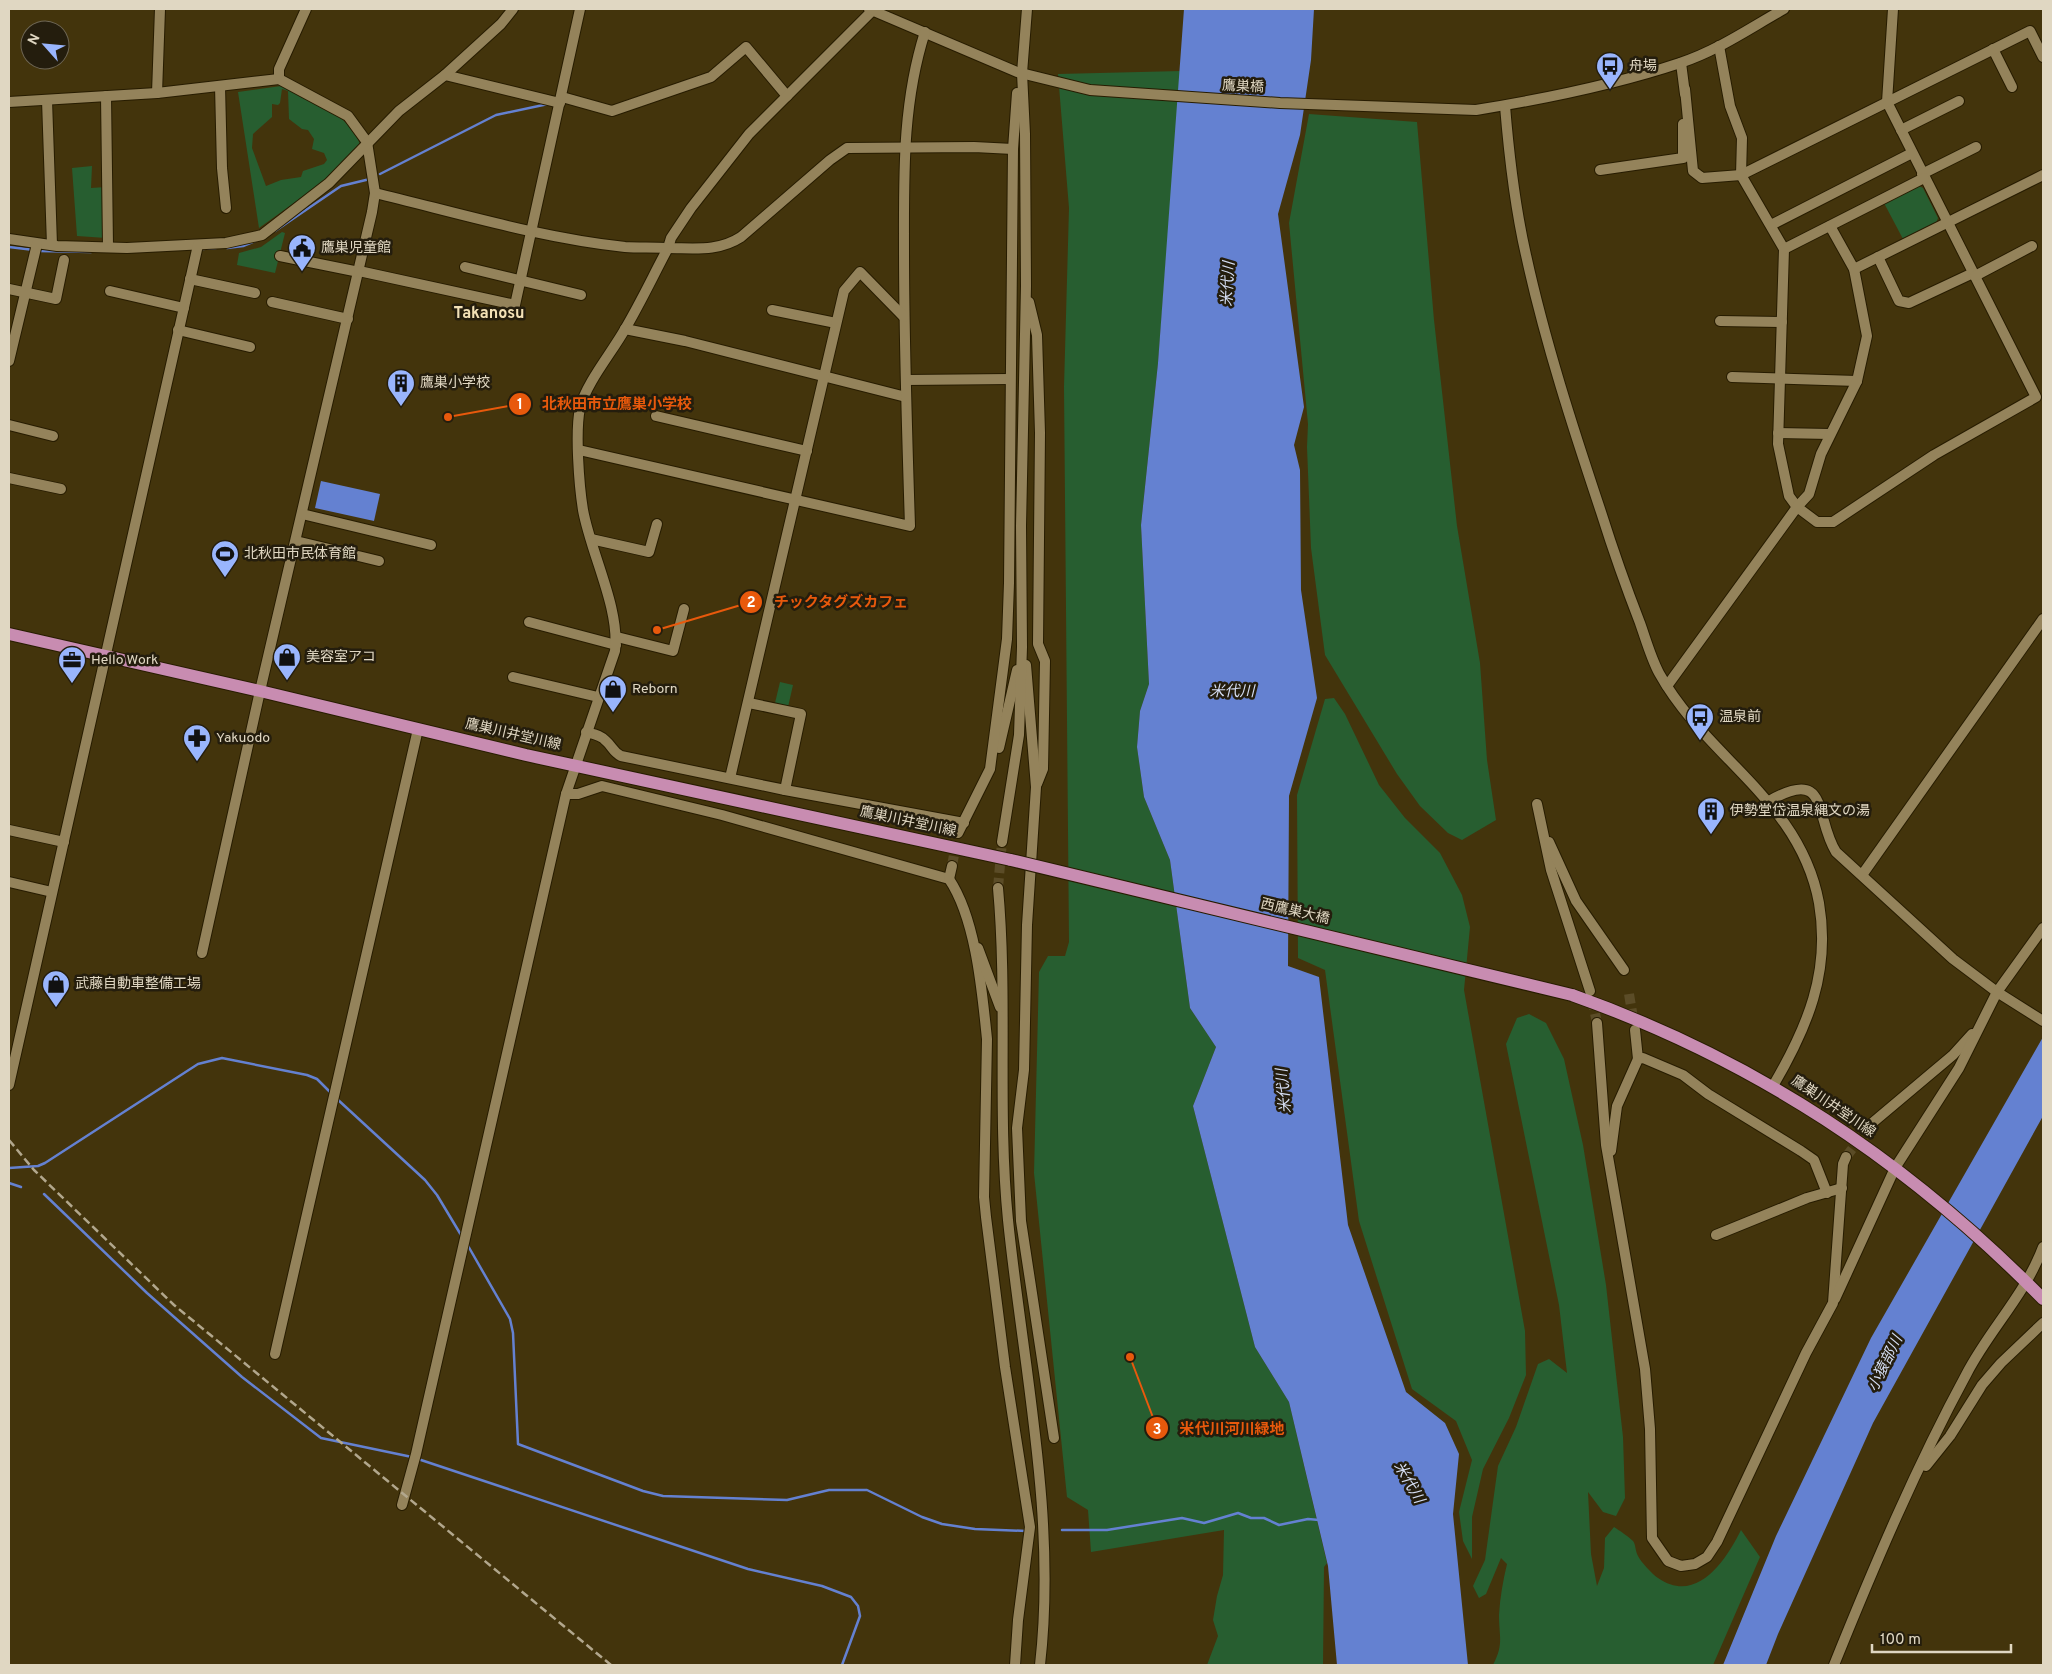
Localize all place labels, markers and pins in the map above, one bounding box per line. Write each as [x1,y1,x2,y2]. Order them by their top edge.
bus stop icon: 舟場 [1595,51,1625,90]
place label: 舟場 [1629,58,1657,75]
public building icon: 鷹巣児童館 [287,233,317,272]
place label: 鷹巣児童館 [321,240,391,257]
building icon: 鷹巣小学校 [386,368,416,407]
place label: 鷹巣小学校 [420,375,490,392]
callout: 北秋田市立鷹巣小学校 [507,389,702,419]
sports icon: 北秋田市民体育館 [210,539,240,578]
place label: 北秋田市民体育館 [244,545,356,563]
callout: チックタグズカフェ [739,587,919,617]
shop icon: 美容室アコ [272,642,302,681]
office icon: Hello Work [57,645,87,684]
place label: 美容室アコ [306,649,376,666]
place label: Hello Work [91,652,159,669]
shop icon: Reborn [598,674,628,713]
place label: Reborn [632,681,678,698]
bus stop icon: 温泉前 [1685,702,1715,741]
place label: 温泉前 [1719,708,1761,726]
pharmacy icon: Yakuodo [182,723,212,762]
place label: Yakuodo [216,730,270,747]
building icon: 伊勢堂岱温泉縄文の湯 [1696,796,1726,835]
place label: 伊勢堂岱温泉縄文の湯 [1730,802,1870,820]
shop icon: 武藤自動車整備工場 [41,969,71,1008]
place label: 武藤自動車整備工場 [75,976,201,993]
callout: 米代川河川緑地 [1144,1413,1294,1443]

